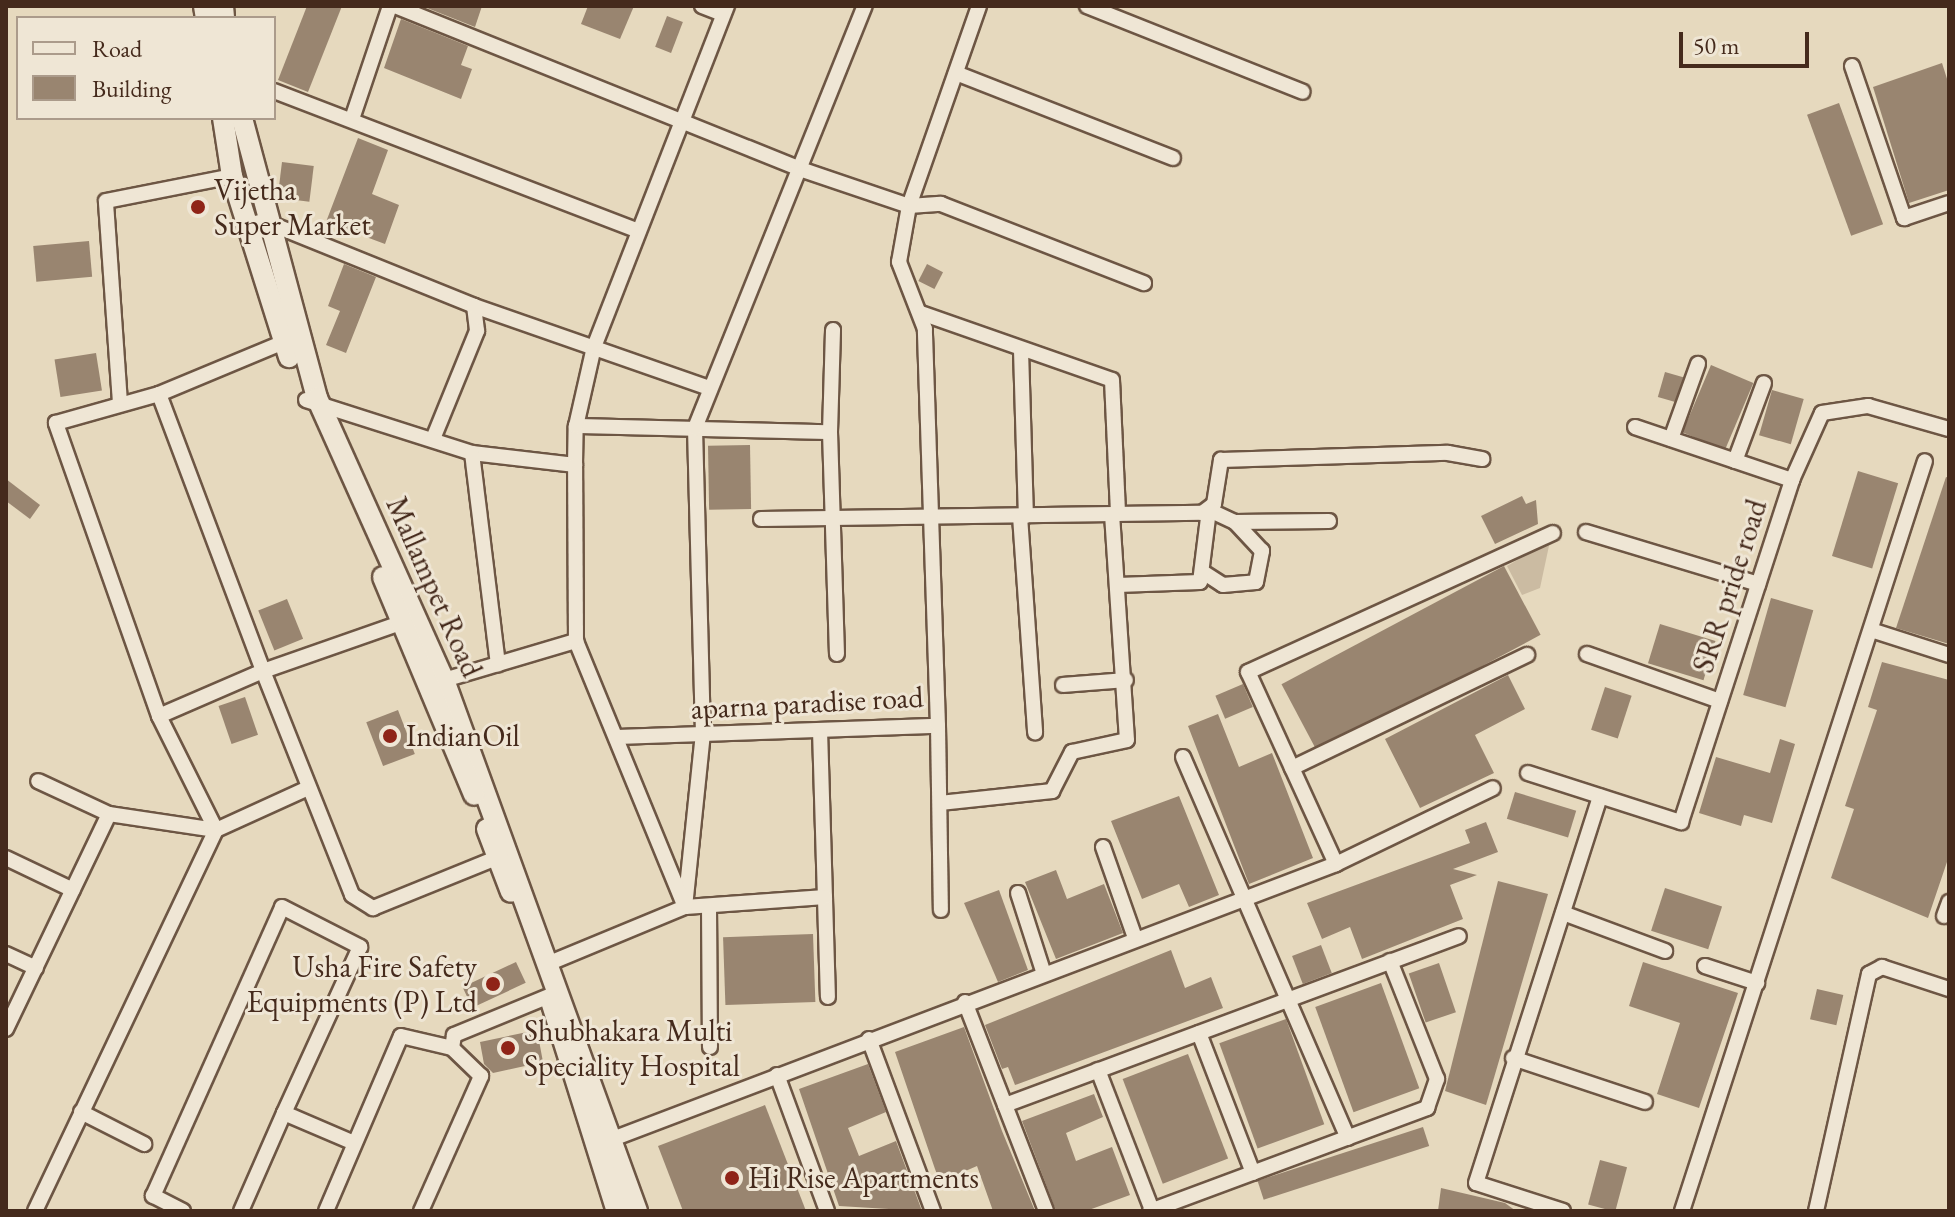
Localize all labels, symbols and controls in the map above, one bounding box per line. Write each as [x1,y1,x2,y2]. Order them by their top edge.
legend [16,16,276,120]
scale bar [1683,16,1813,66]
text: 50 m [1693,30,1740,61]
text: Road [92,33,142,64]
text: Building [92,73,172,104]
place label: Vijetha Super Market [214,172,371,242]
marker: Vijetha Super Market [189,198,207,216]
street label: Mallampet Road [378,491,490,683]
street label: SRR pride road [1685,495,1775,677]
street label: aparna paradise road [690,679,924,727]
place label: IndianOil [406,718,520,754]
marker: IndianOil [381,727,399,745]
place label: Usha Fire Safety Equipments (P) Ltd [247,949,477,1020]
marker: Usha Fire Safety Equipments (P) Ltd [484,975,502,993]
place label: Shubhakara Multi Speciality Hospital [524,1013,740,1084]
marker: Shubhakara Multi Speciality Hospital [499,1039,517,1057]
place label: Hi Rise Apartments [748,1160,979,1196]
marker: Hi Rise Apartments [723,1169,741,1187]

